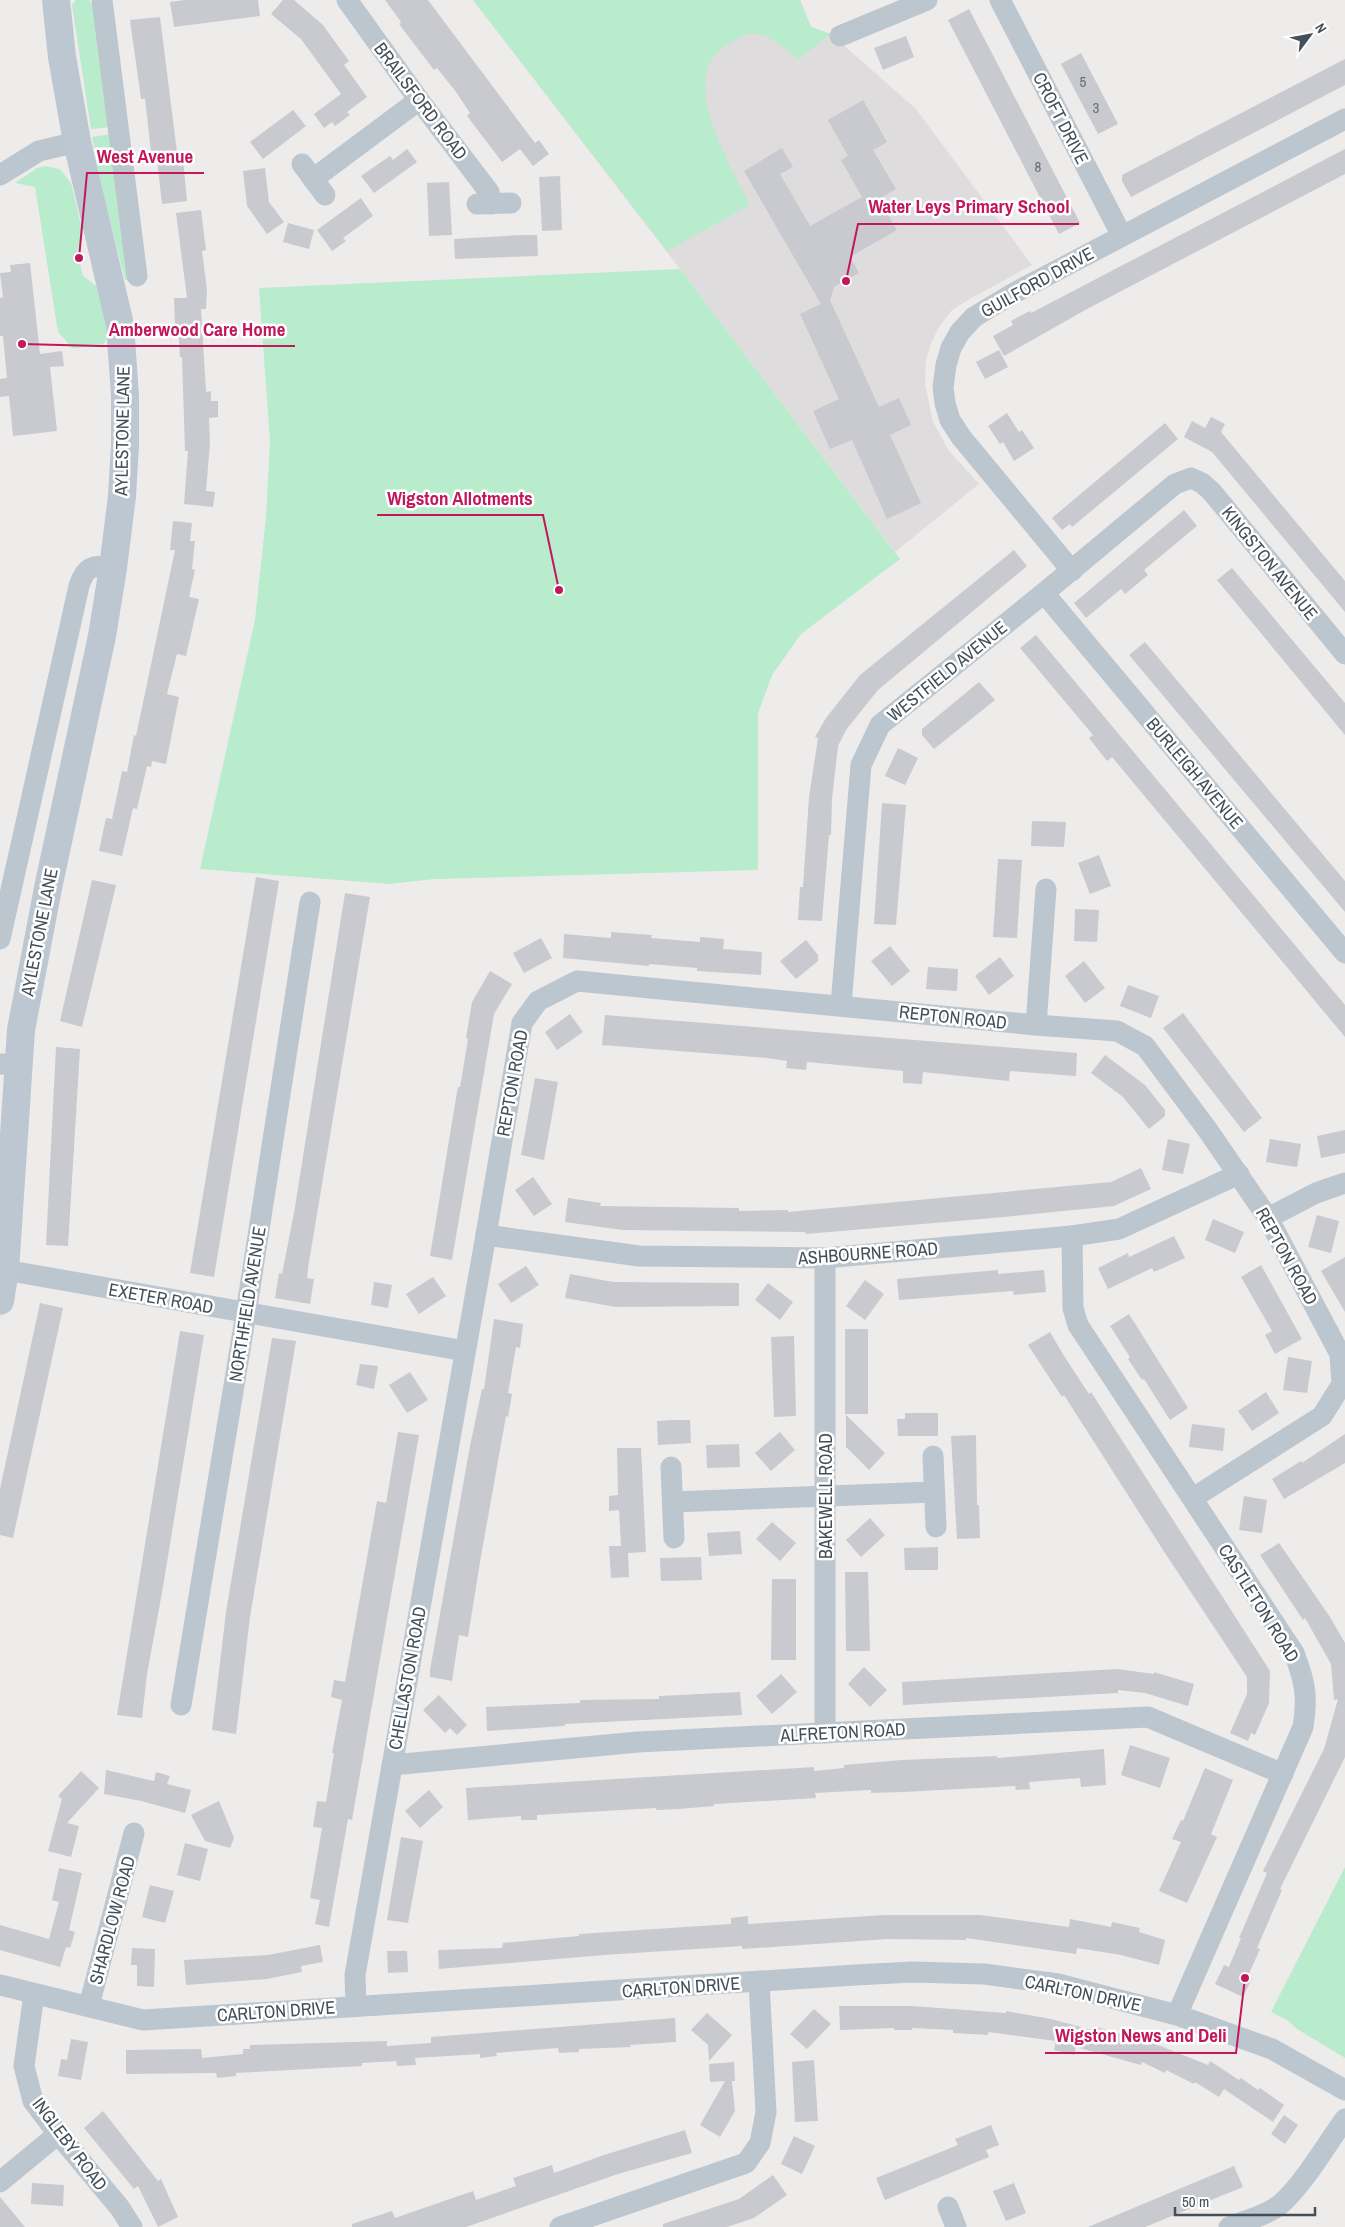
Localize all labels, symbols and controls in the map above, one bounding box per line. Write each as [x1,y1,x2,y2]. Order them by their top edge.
north arrow [1285,10,1335,60]
text: N [1311,20,1331,36]
street label: BRAILSFORD ROAD [369,37,473,165]
street label: CROFT DRIVE [1027,68,1095,168]
house number: 5 [1080,71,1087,92]
house number: 3 [1093,97,1100,118]
callout: West Avenue [87,139,204,173]
text: West Avenue [97,143,194,169]
house number: 8 [1035,156,1042,177]
callout: Water Leys Primary School [858,190,1079,224]
text: Water Leys Primary School [868,193,1070,219]
street label: GUILFORD DRIVE [976,241,1098,323]
callout: Amberwood Care Home [99,312,295,346]
text: Amberwood Care Home [109,316,286,342]
street label: AYLESTONE LANE [108,366,136,497]
callout: Wigston Allotments [377,481,543,515]
text: Wigston Allotments [387,485,533,511]
street label: KINGSTON AVENUE [1216,501,1324,625]
street label: WESTFIELD AVENUE [882,615,1012,727]
street label: BURLEIGH AVENUE [1141,712,1249,834]
street label: AYLESTONE LANE [14,866,64,999]
street label: REPTON ROAD [898,999,1008,1035]
street label: REPTON ROAD [490,1028,534,1138]
street label: REPTON ROAD [1250,1203,1324,1309]
street label: NORTHFIELD AVENUE [222,1225,272,1383]
street label: ASHBOURNE ROAD [796,1236,939,1270]
street label: EXETER ROAD [107,1277,215,1319]
street label: BAKEWELL ROAD [813,1433,838,1559]
street label: CASTLETON ROAD [1213,1539,1305,1667]
street label: CHELLASTON ROAD [382,1604,432,1752]
street label: ALFRETON ROAD [779,1716,906,1748]
street label: SHARDLOW ROAD [83,1853,141,1987]
street label: CARLTON DRIVE [1022,1968,1144,2018]
street label: CARLTON DRIVE [621,1970,741,2004]
street label: CARLTON DRIVE [216,1994,336,2028]
callout: Wigston News and Deli [1045,2019,1236,2053]
text: Wigston News and Deli [1055,2022,1227,2048]
street label: INGLEBY ROAD [27,2092,113,2196]
scale bar [1175,2184,1315,2216]
text: 50 m [1182,2191,1209,2212]

